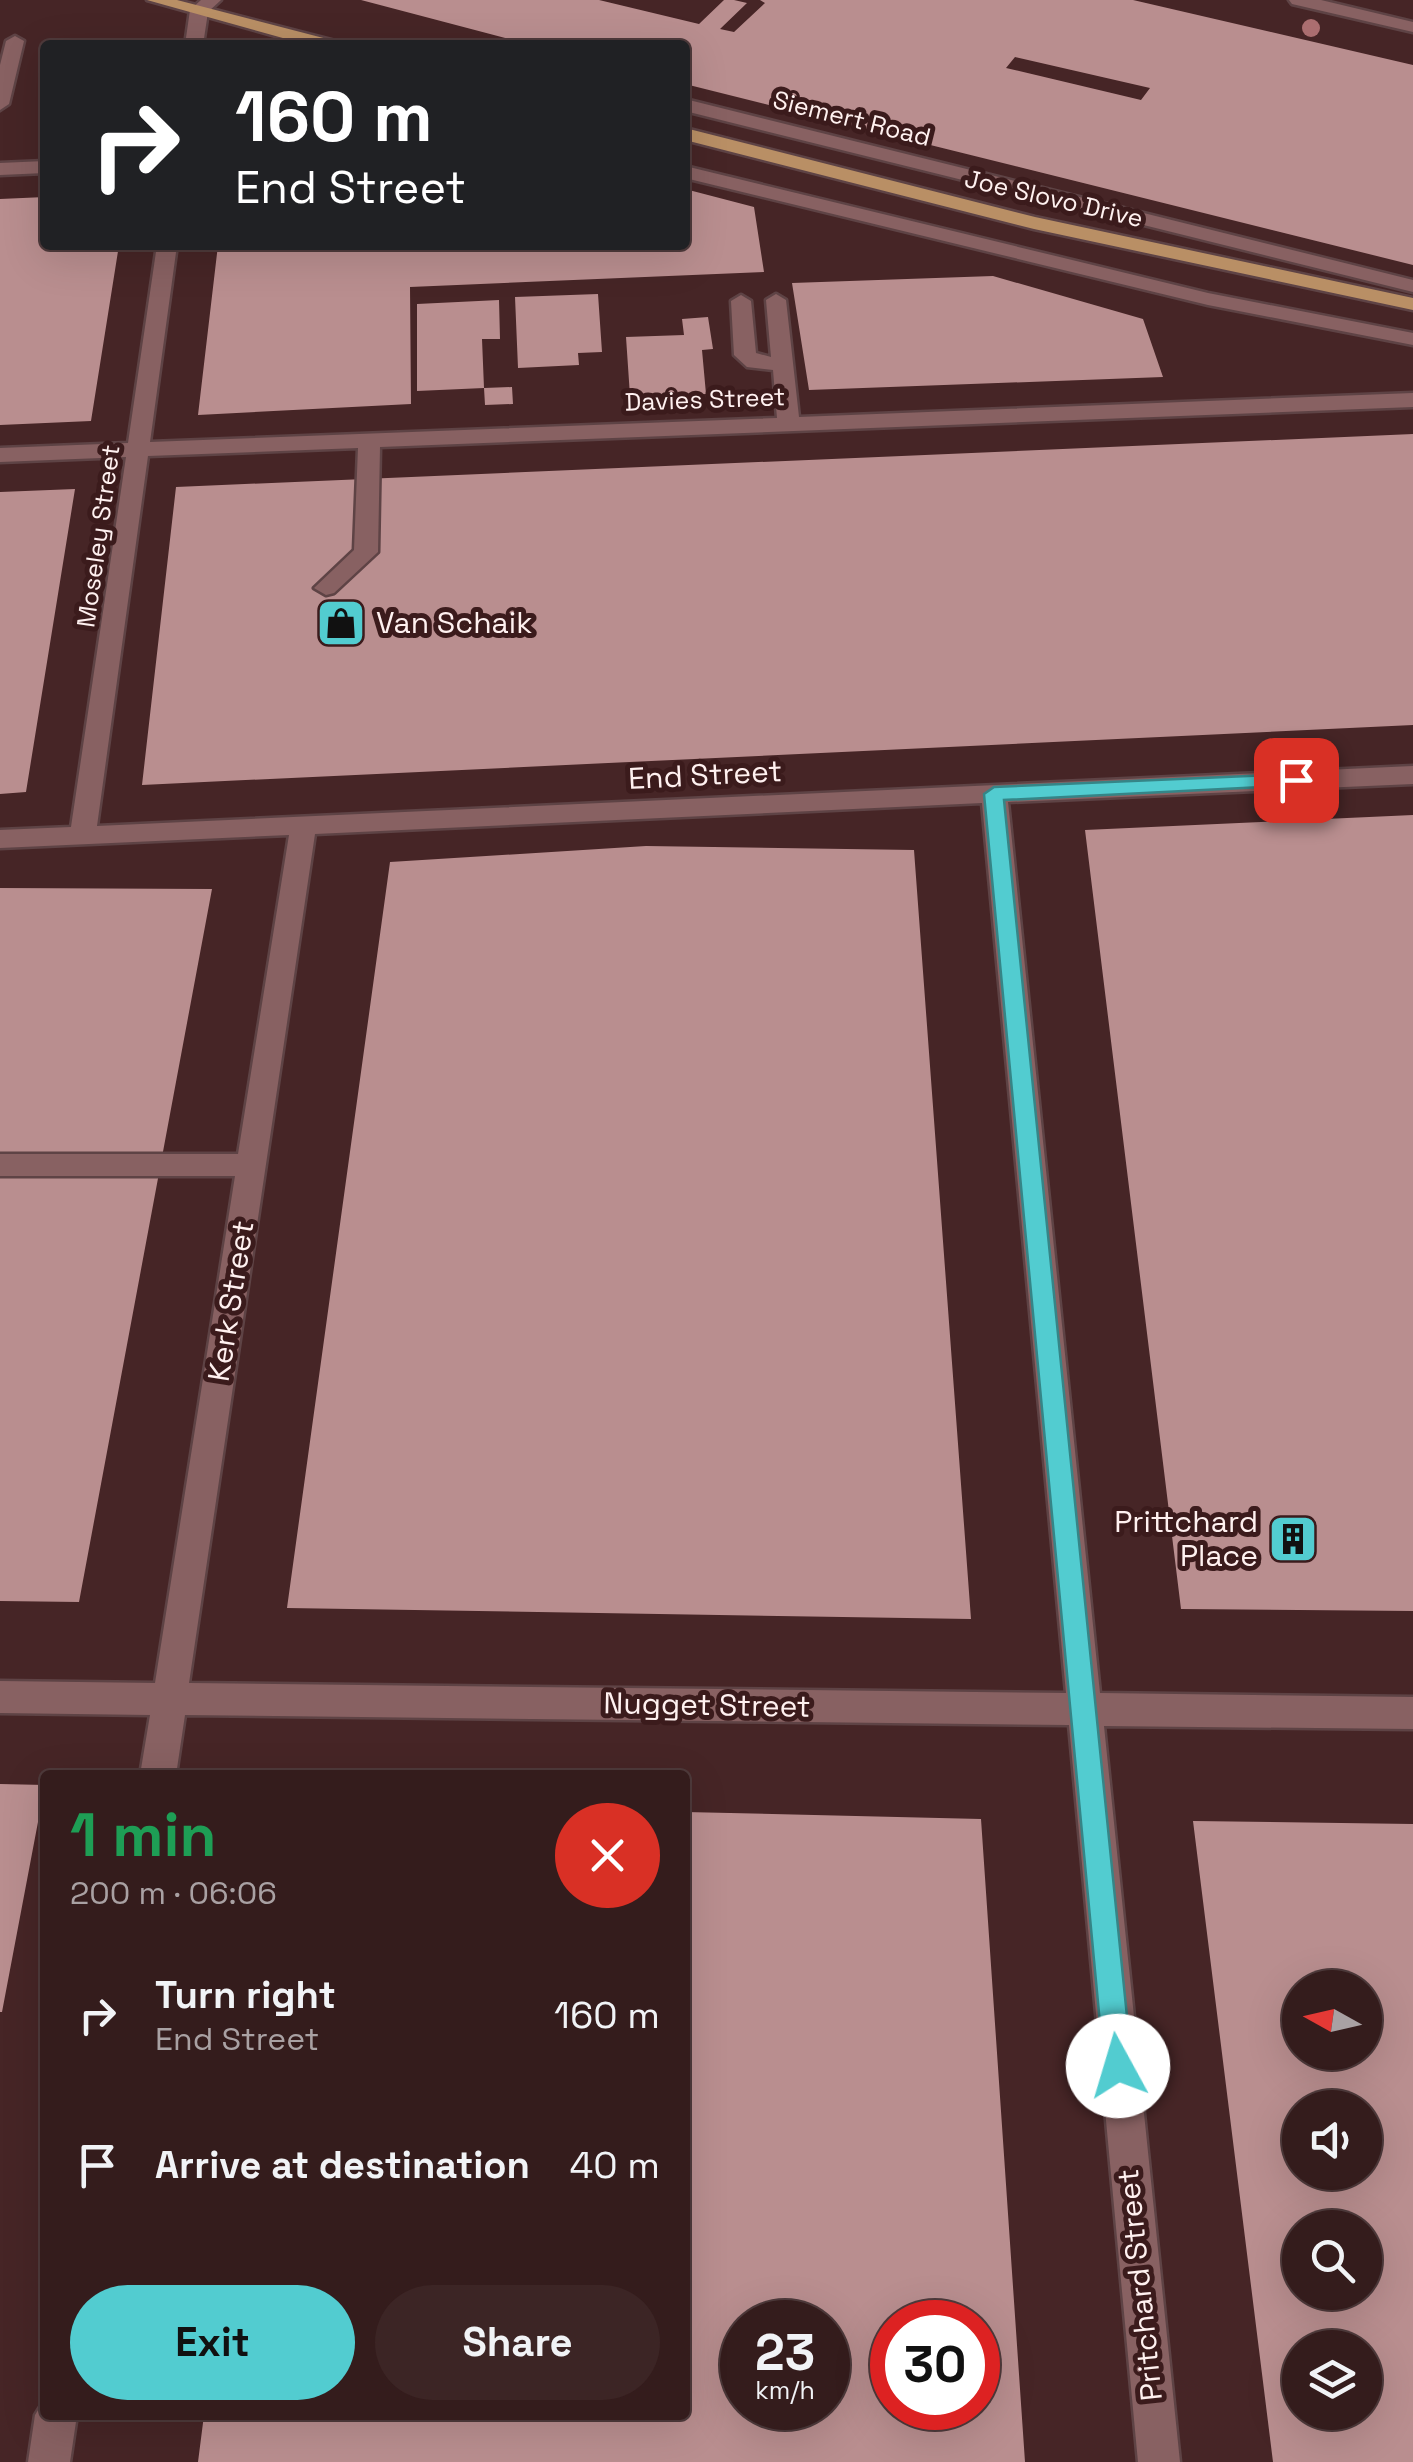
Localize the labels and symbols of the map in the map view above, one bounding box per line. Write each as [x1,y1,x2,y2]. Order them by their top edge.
street label: Siemert Road [770,83,934,153]
street label: Joe Slovo Drive [962,162,1146,234]
street label: Davies Street [624,380,786,418]
street label: Moseley Street [69,443,127,629]
shop icon: Van Schaik [315,597,367,649]
place label: Van Schaik [376,603,532,642]
pin [1254,738,1339,823]
street label: End Street [627,751,783,798]
street label: Kerk Street [199,1218,262,1384]
place label: Prittchard Place [1114,1502,1258,1575]
building icon: Prittchard Place [1267,1513,1319,1565]
street label: Nugget Street [603,1683,811,1726]
north arrow [1282,1970,1382,2070]
position arrow [1066,2014,1170,2118]
street label: Pritchard Street [1108,2167,1171,2403]
speed limit sign: 30 [870,2300,1000,2430]

